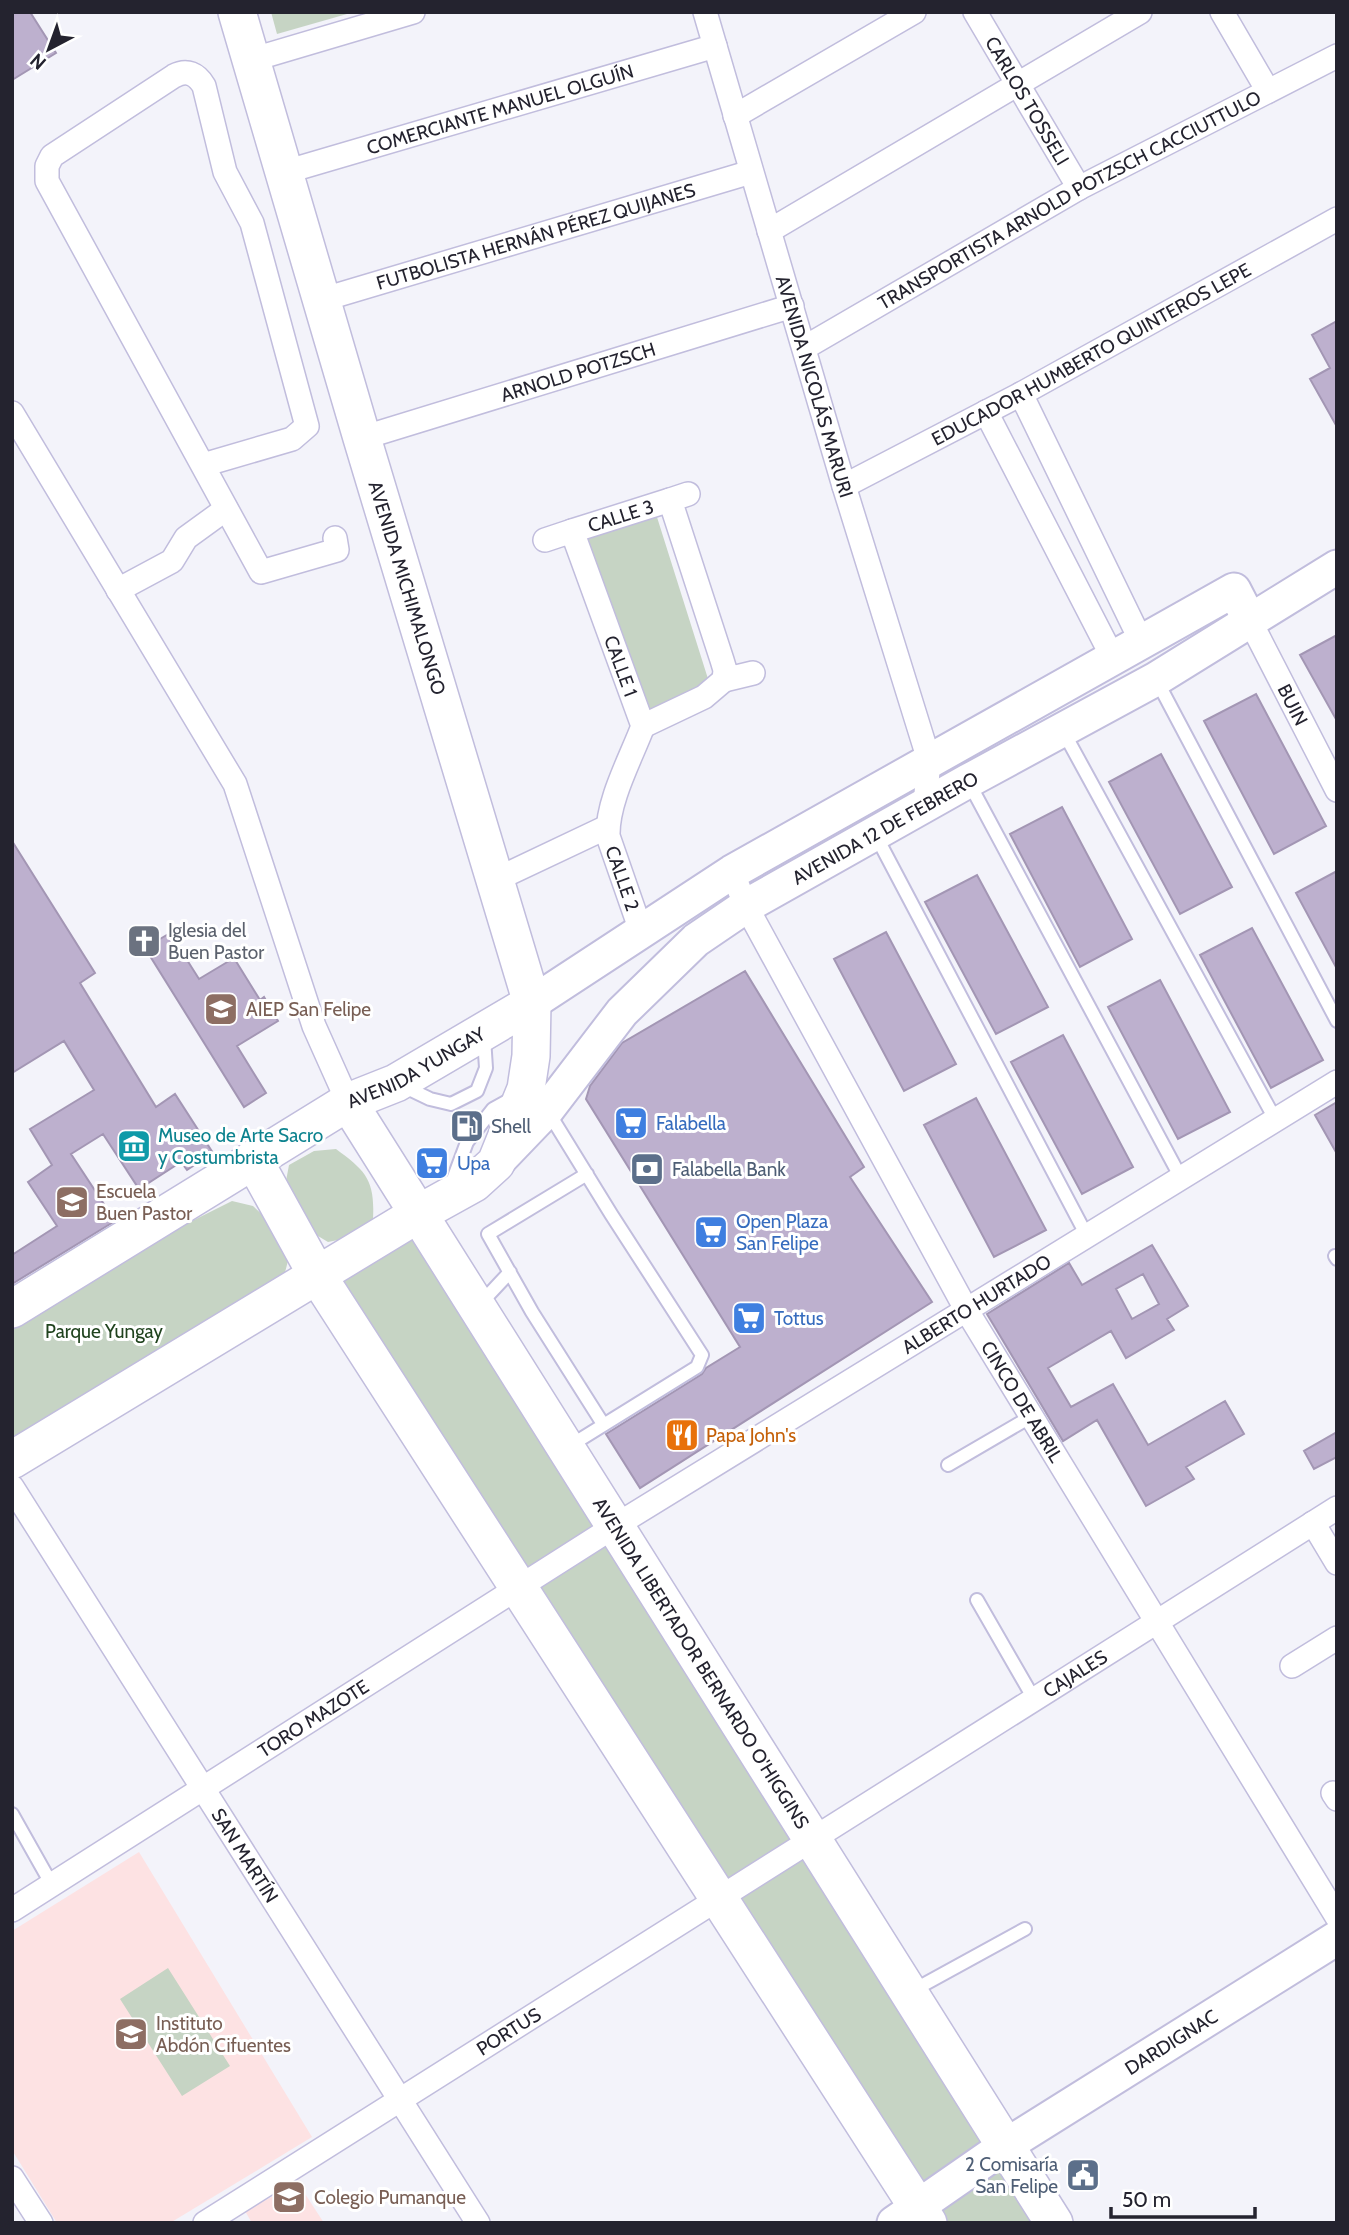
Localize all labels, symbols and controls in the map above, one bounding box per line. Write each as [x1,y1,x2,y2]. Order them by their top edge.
north arrow [14,14,84,84]
street label: CARLOS TOSSELI [980,32,1074,169]
text: N [26,48,51,75]
street label: COMERCIANTE MANUEL OLGUÍN [364,59,636,159]
street label: TRANSPORTISTA ARNOLD POTZSCH CACCIUTTULO [874,85,1265,314]
street label: FUTBOLISTA HERNÁN PÉREZ QUIJANES [373,178,698,294]
street label: EDUCADOR HUMBERTO QUINTEROS LEPE [927,258,1255,450]
street label: AVENIDA NICOLÁS MARURI [771,272,858,500]
street label: ARNOLD POTZSCH [498,337,658,406]
street label: AVENIDA MICHIMALONGO [364,478,450,698]
street label: CALLE 3 [585,494,656,537]
street label: CALLE 1 [599,632,643,700]
street label: BUIN [1273,680,1313,729]
street label: AVENIDA 12 DE FEBRERO [788,766,982,889]
street label: CALLE 2 [601,843,645,914]
place label: Iglesia del Buen Pastor [168,919,264,964]
church icon: Iglesia del Buen Pastor [125,922,163,960]
school or university icon: AIEP San Felipe [202,990,240,1028]
place label: AIEP San Felipe [246,998,371,1021]
street label: AVENIDA YUNGAY [344,1022,489,1113]
supermarket icon: Falabella [612,1104,650,1142]
fuel station icon: Shell [448,1107,486,1145]
place label: Falabella [656,1112,726,1135]
place label: Shell [491,1115,531,1138]
place label: Museo de Arte Sacro y Costumbrista [158,1124,323,1169]
museum icon: Museo de Arte Sacro y Costumbrista [115,1127,153,1165]
supermarket icon: Upa [413,1144,451,1182]
bank icon: Falabella Bank [628,1150,666,1188]
place label: Upa [457,1152,490,1175]
place label: Falabella Bank [672,1158,786,1181]
place label: Escuela Buen Pastor [96,1180,192,1225]
school or university icon: Escuela Buen Pastor [53,1183,91,1221]
place label: Open Plaza San Felipe [736,1210,828,1255]
supermarket icon: Open Plaza San Felipe [692,1213,730,1251]
street label: ALBERTO HURTADO [898,1249,1055,1358]
supermarket icon: Tottus [730,1299,768,1337]
place label: Tottus [774,1307,824,1330]
park label: Parque Yungay [45,1320,163,1343]
street label: CINCO DE ABRIL [976,1337,1068,1467]
restaurant icon: Papa John's [663,1416,701,1454]
place label: Papa John's [706,1424,796,1447]
street label: AVENIDA LIBERTADOR BERNARDO O'HIGGINS [588,1493,814,1833]
street label: CAJALES [1039,1645,1111,1702]
street label: TORO MAZOTE [253,1674,373,1762]
street label: SAN MARTÍN [207,1804,284,1907]
street label: PORTUS [472,2002,545,2060]
street label: DARDIGNAC [1120,2004,1222,2080]
place label: Instituto Abdón Cifuentes [156,2012,291,2057]
school or university icon: Instituto Abdón Cifuentes [112,2015,150,2053]
place label: 2 Comisaría San Felipe [965,2153,1058,2198]
public building icon: 2 Comisaría San Felipe [1064,2156,1102,2194]
scale bar [1111,2176,1254,2220]
school or university icon: Colegio Pumanque [270,2178,308,2216]
place label: Colegio Pumanque [314,2186,466,2209]
text: 50 m [1122,2187,1171,2212]

